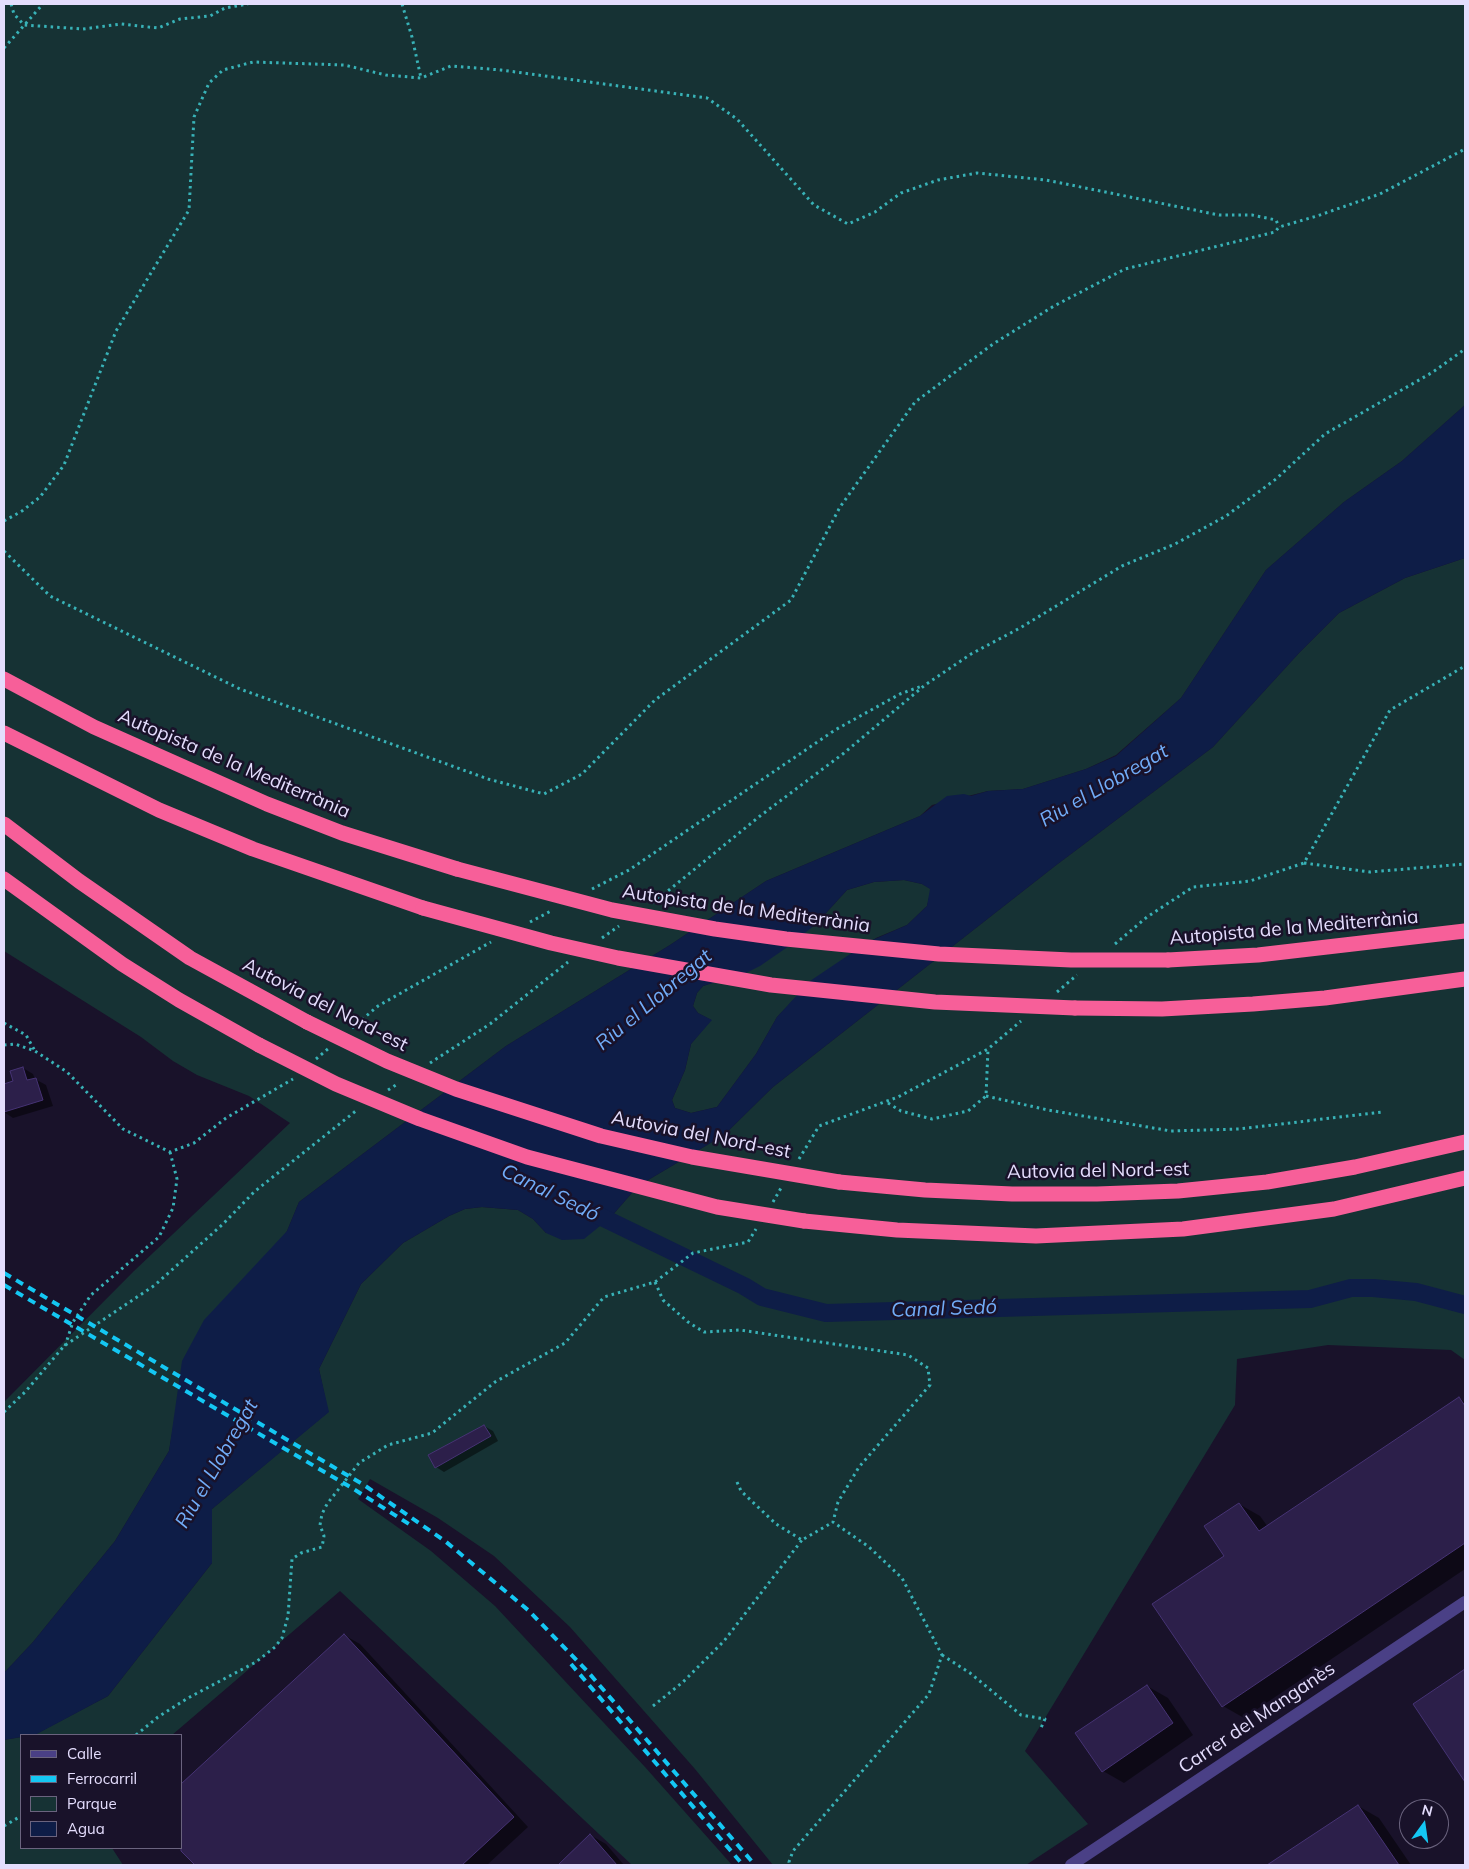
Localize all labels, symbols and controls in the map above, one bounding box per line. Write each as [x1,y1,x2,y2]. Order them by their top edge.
street label: Autopista de la Mediterrània [115,705,353,823]
water label: Riu el Llobregat [1035,740,1173,832]
street label: Autopista de la Mediterrània [621,880,871,938]
street label: Autopista de la Mediterrània [1169,906,1419,950]
water label: Riu el Llobregat [591,944,717,1056]
street label: Autovia del Nord-est [239,953,411,1057]
street label: Autovia del Nord-est [609,1106,793,1164]
street label: Autovia del Nord-est [1007,1158,1189,1184]
water label: Canal Sedó [497,1159,603,1227]
water label: Canal Sedó [891,1295,997,1323]
water label: Riu el Llobregat [171,1395,263,1533]
street label: Carrer del Manganès [1174,1657,1340,1779]
legend [20,1734,182,1849]
text: Calle [67,1744,101,1763]
text: Ferrocarril [67,1769,137,1788]
text: Parque [67,1794,117,1813]
north arrow [1399,1799,1449,1849]
text: N [1420,1800,1435,1820]
text: Agua [67,1819,105,1838]

